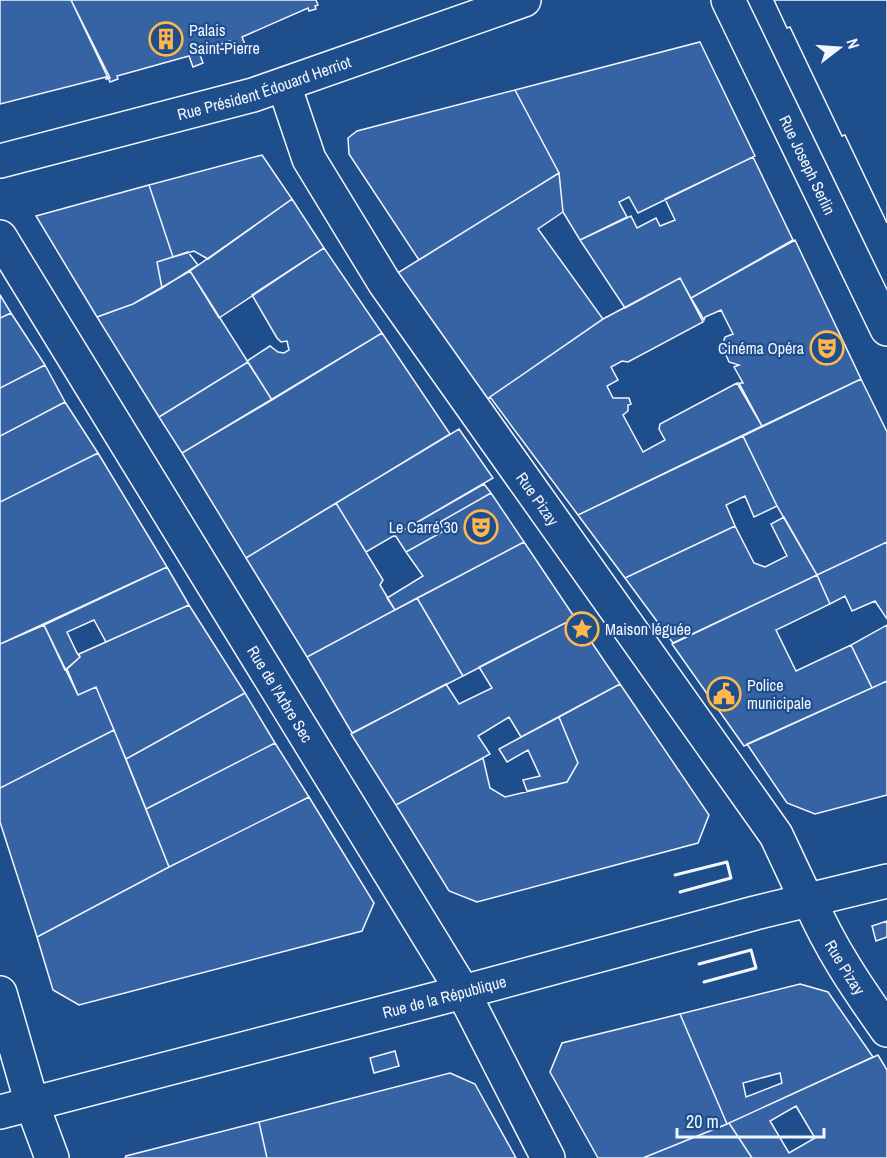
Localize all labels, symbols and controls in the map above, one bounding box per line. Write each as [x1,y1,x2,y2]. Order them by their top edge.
north arrow [809,18,869,78]
place label: Palais Saint-Pierre [189,19,260,59]
building icon: Palais Saint-Pierre [148,21,184,57]
text: N [841,36,865,51]
street label: Rue Président Édouard Herriot [175,50,354,125]
street label: Rue Joseph Serlin [774,111,841,218]
theatre icon: Cinéma Opéra [809,330,845,366]
place label: Cinéma Opéra [718,337,805,359]
street label: Rue Pizay [511,468,564,530]
theatre icon: Le Carré 30 [463,509,499,545]
place label: Le Carré 30 [389,516,458,538]
place icon: Maison léguée [564,611,600,647]
place label: Maison léguée [605,618,691,640]
street label: Rue de l'Arbre Sec [242,641,319,747]
place label: Police municipale [747,674,811,714]
public building icon: Police municipale [706,676,742,712]
street label: Rue Pizay [820,936,871,999]
street label: Rue de la République [380,970,509,1023]
scale bar [677,1101,824,1139]
text: 20 m [686,1109,719,1134]

